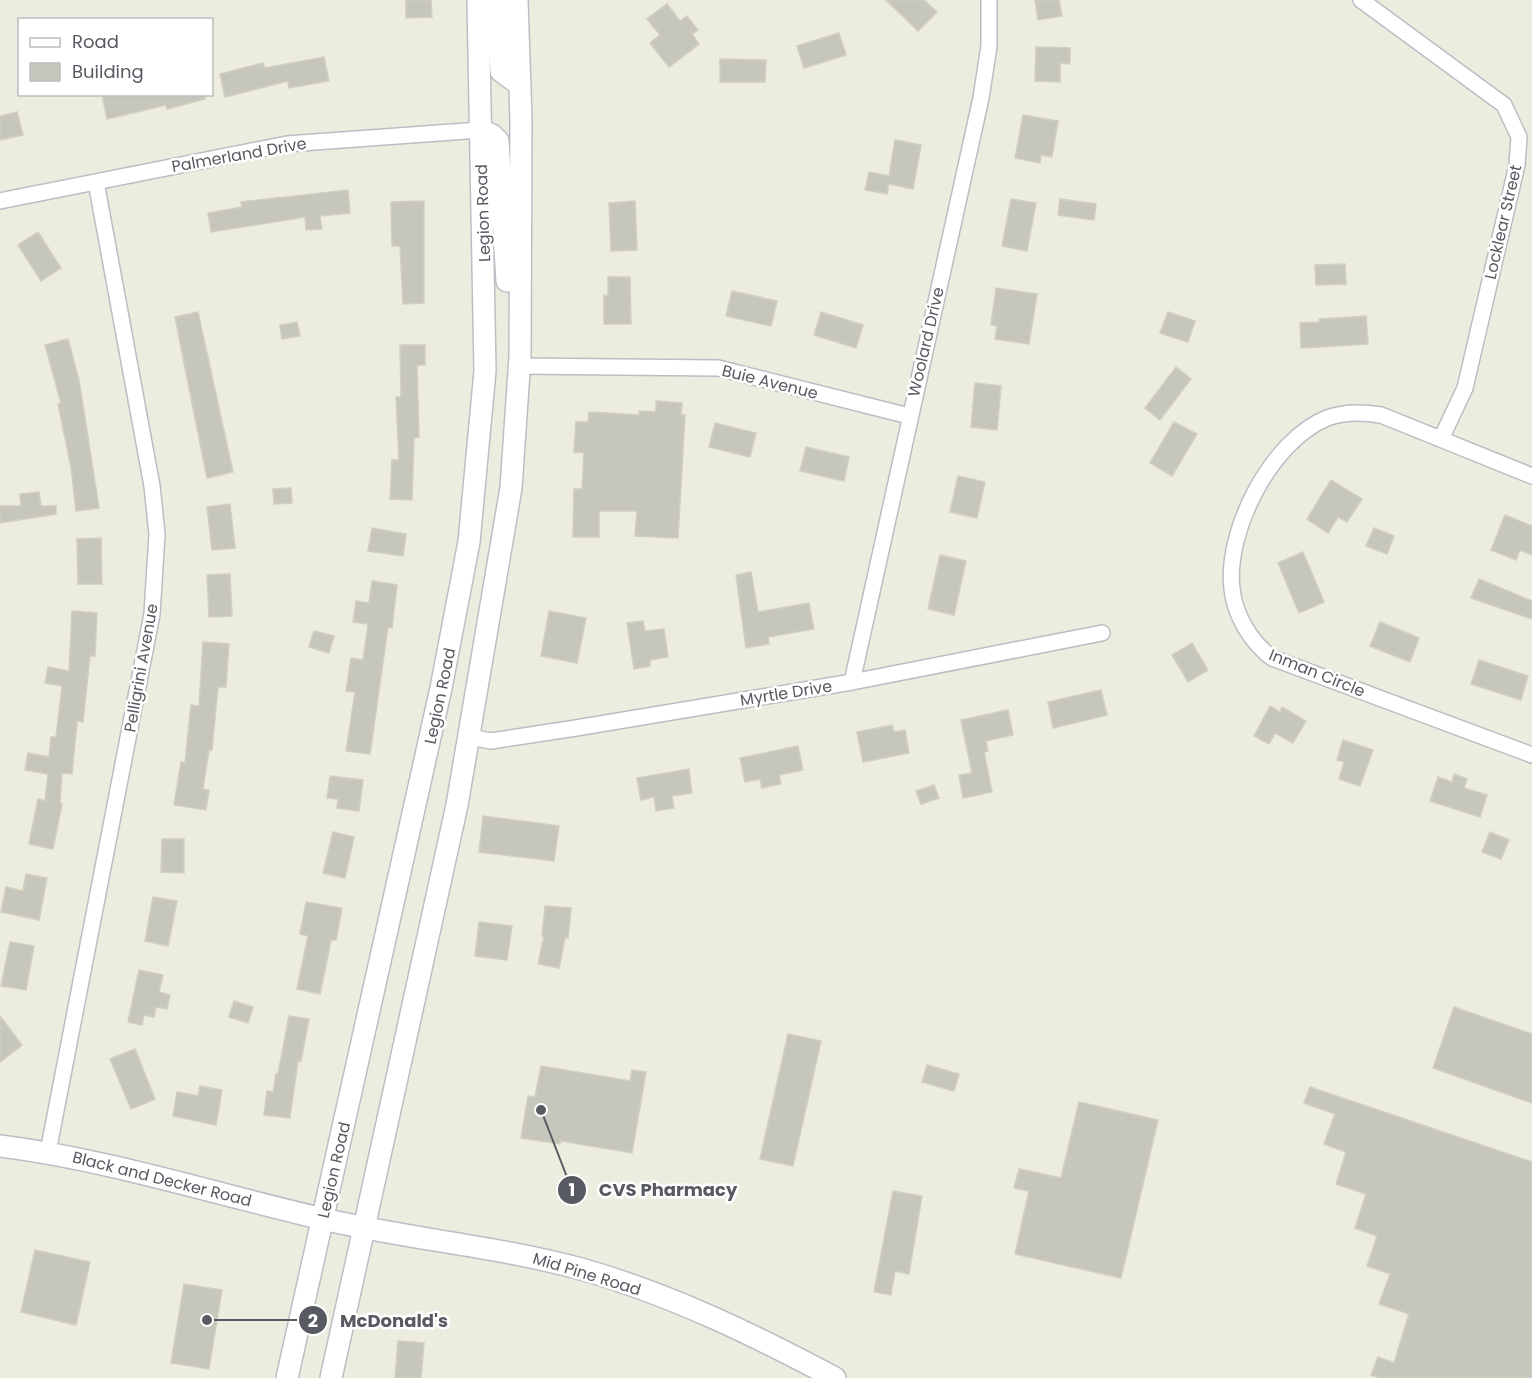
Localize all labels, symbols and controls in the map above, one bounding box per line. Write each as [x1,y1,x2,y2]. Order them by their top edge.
legend [18,18,213,96]
text: Road [72,29,119,54]
text: Building [72,59,144,84]
street label: Palmerland Drive [170,132,308,178]
street label: Locklear Street [1479,162,1527,282]
street label: Legion Road [470,164,496,262]
street label: Woolard Drive [902,285,950,399]
street label: Buie Avenue [720,359,821,405]
street label: Pelligrini Avenue [118,602,164,734]
street label: Inman Circle [1265,643,1369,703]
street label: Legion Road [419,646,461,746]
street label: Myrtle Drive [738,674,834,712]
street label: Legion Road [312,1120,356,1220]
street label: Black and Decker Road [70,1146,254,1212]
callout: CVS Pharmacy [557,1172,750,1208]
text: 1 [569,1177,575,1202]
text: CVS Pharmacy [599,1177,738,1202]
street label: Mid Pine Road [530,1247,644,1301]
callout: McDonald's [298,1302,460,1338]
text: 2 [308,1308,318,1333]
text: McDonald's [340,1308,448,1333]

